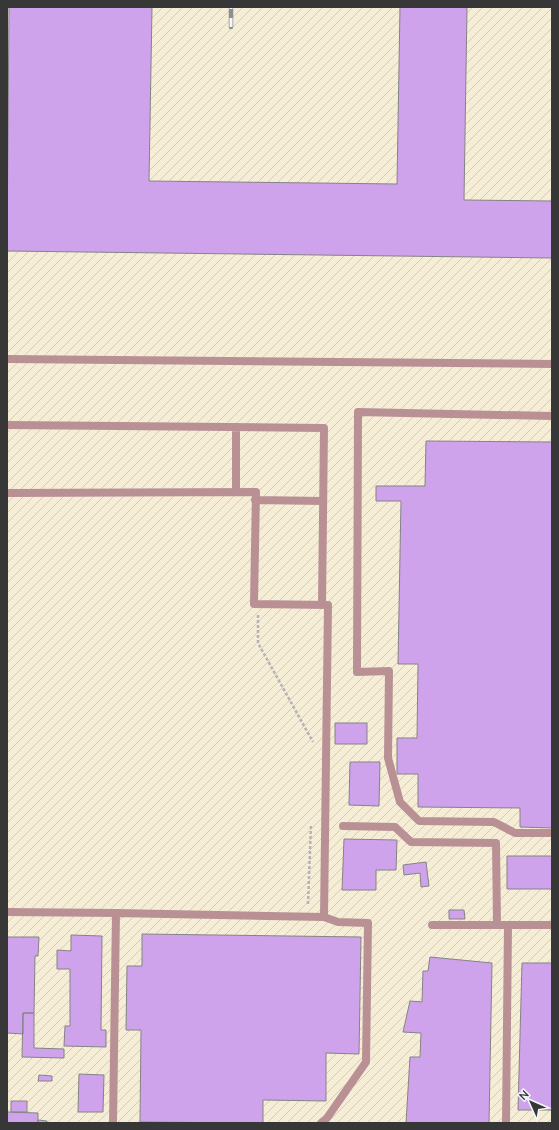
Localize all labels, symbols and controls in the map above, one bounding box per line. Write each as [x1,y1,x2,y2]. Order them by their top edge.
north arrow [511,1082,551,1122]
text: N [516,1087,532,1103]

